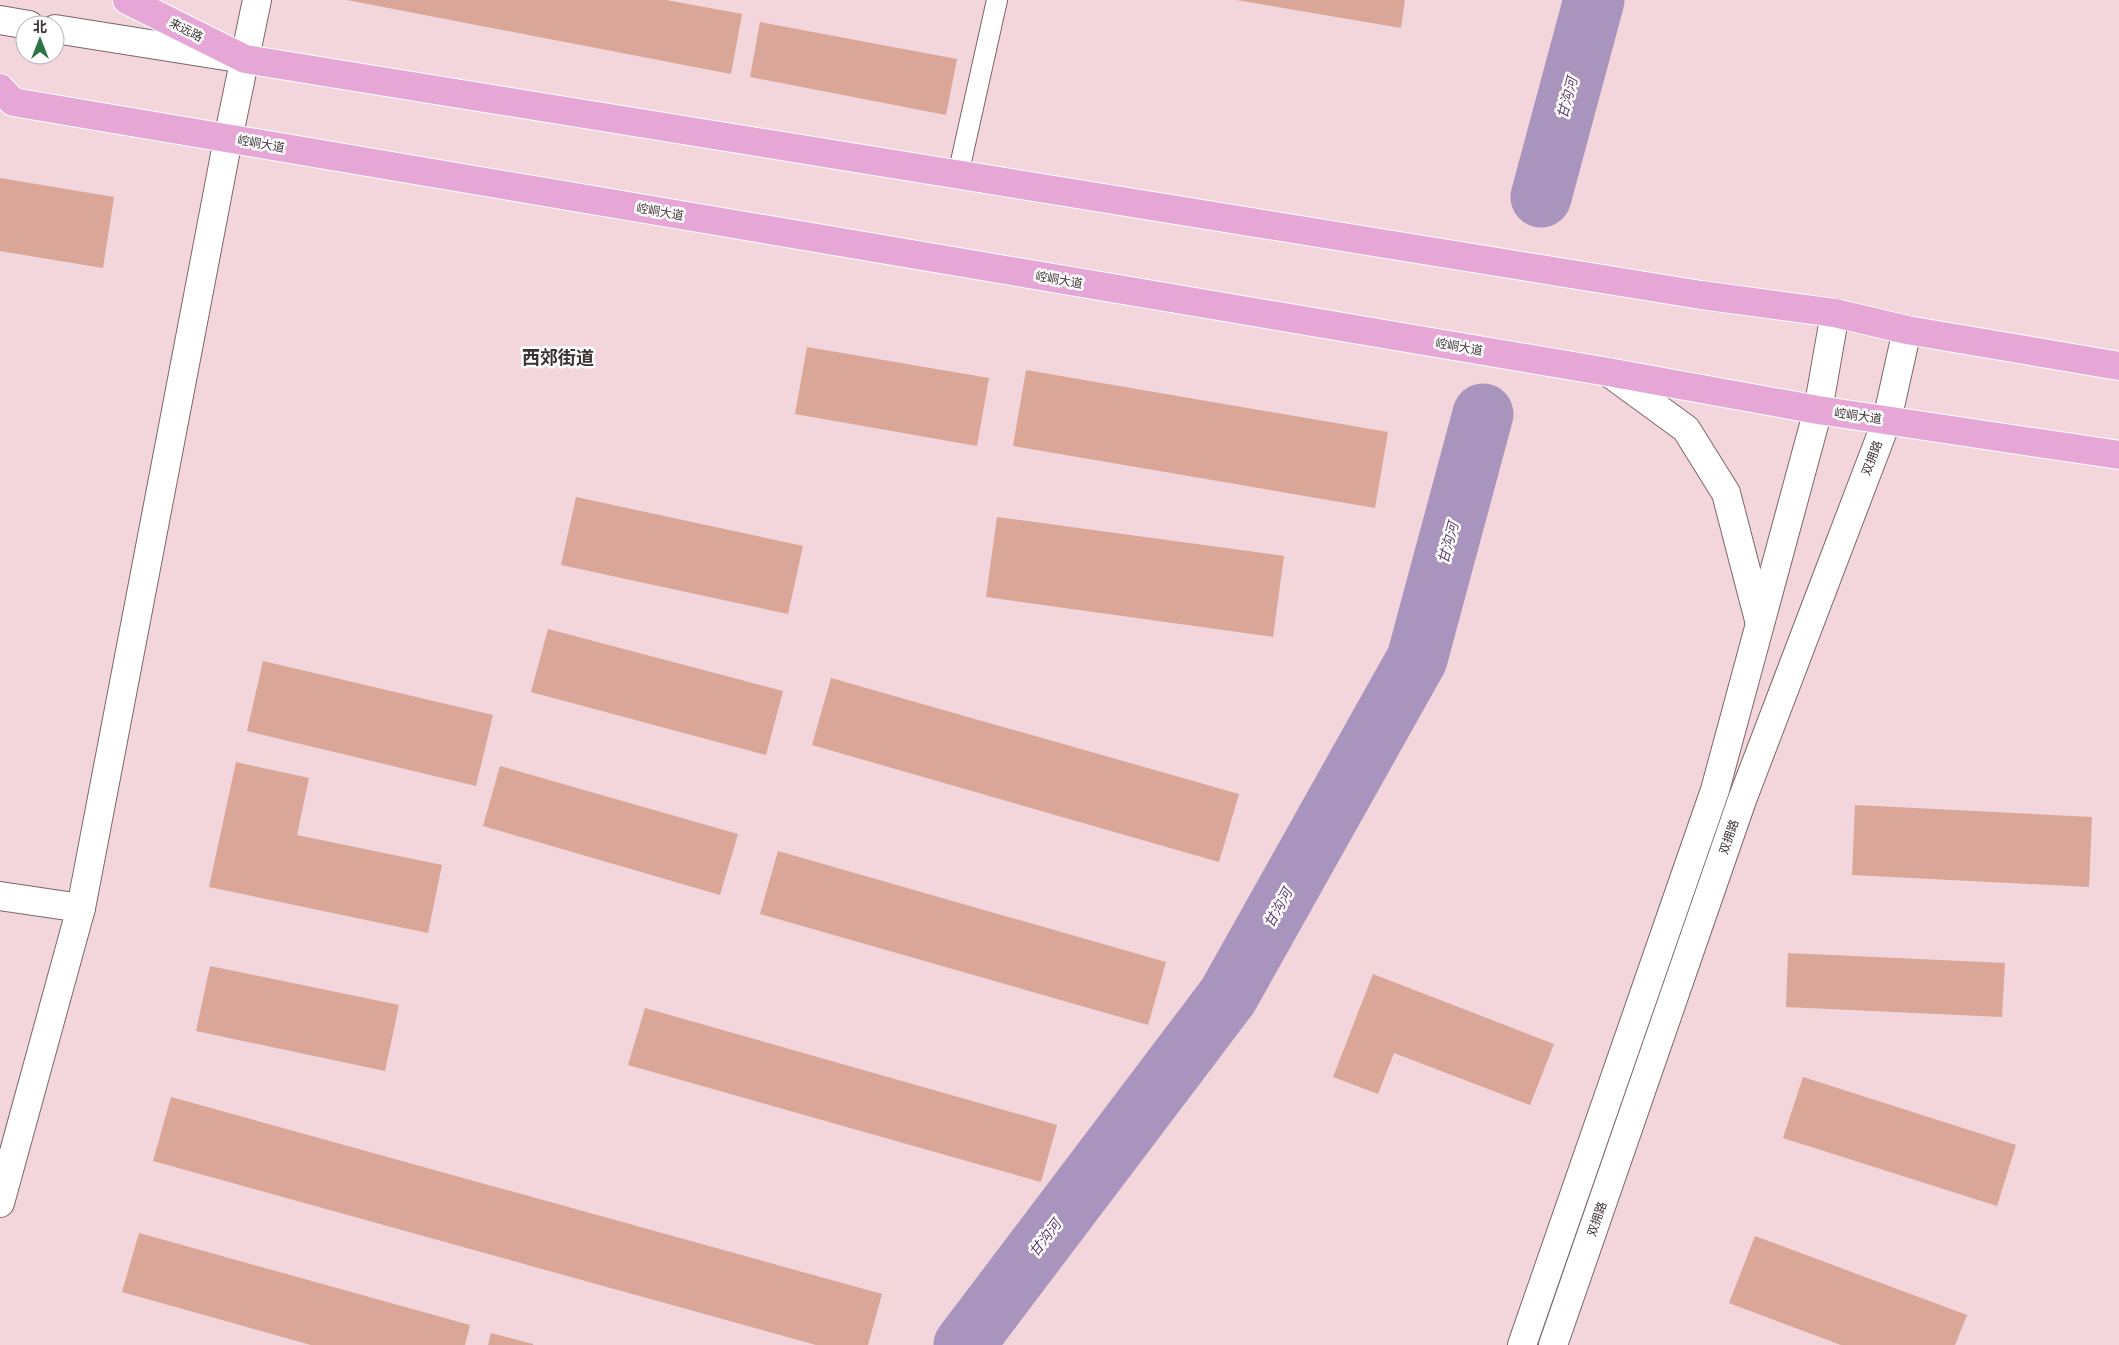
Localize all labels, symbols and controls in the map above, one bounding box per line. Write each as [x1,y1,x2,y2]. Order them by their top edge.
north arrow [15,15,65,65]
street label: 来远路 [167,15,206,44]
text: 北 [33,18,47,36]
water label: 甘沟河 [1553,72,1582,121]
street label: 崆峒大道 [236,132,286,155]
street label: 崆峒大道 [635,200,685,223]
street label: 崆峒大道 [1034,268,1084,291]
street label: 崆峒大道 [1434,335,1484,358]
district label: 西郊街道 [522,346,594,369]
street label: 崆峒大道 [1833,405,1883,426]
street label: 双拥路 [1858,438,1885,477]
water label: 甘沟河 [1434,517,1463,566]
street label: 双拥路 [1716,817,1741,856]
water label: 甘沟河 [1260,883,1298,931]
street label: 双拥路 [1584,1199,1609,1238]
water label: 甘沟河 [1025,1213,1067,1260]

